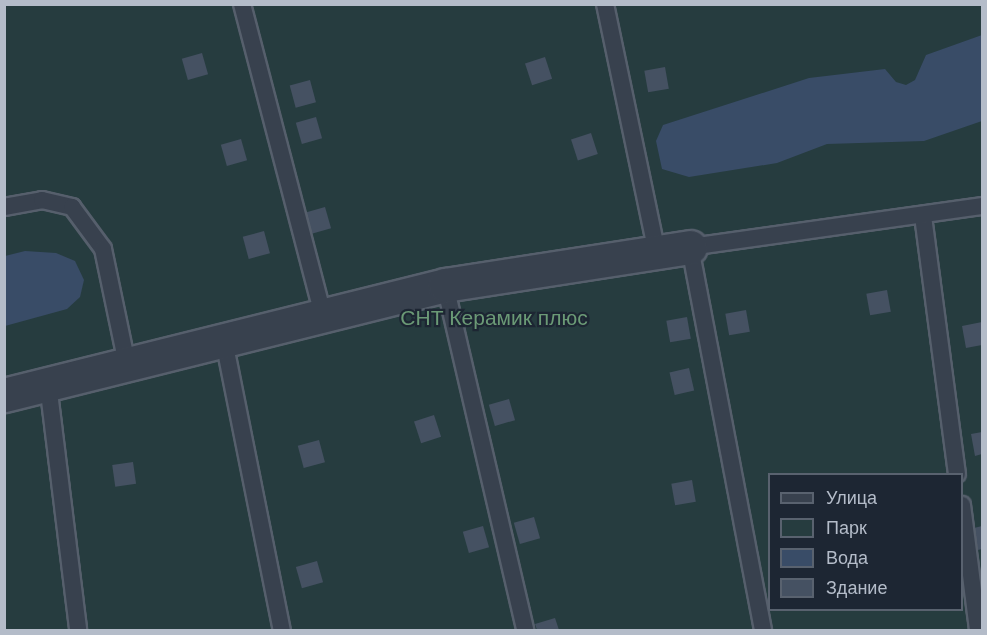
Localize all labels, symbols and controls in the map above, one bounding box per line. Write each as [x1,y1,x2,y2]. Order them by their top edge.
park label: СНТ Керамик плюс [400,305,588,331]
legend [768,473,963,611]
text: Улица [826,488,877,508]
text: Парк [826,518,867,538]
text: Вода [826,548,868,568]
text: Здание [826,578,887,598]

